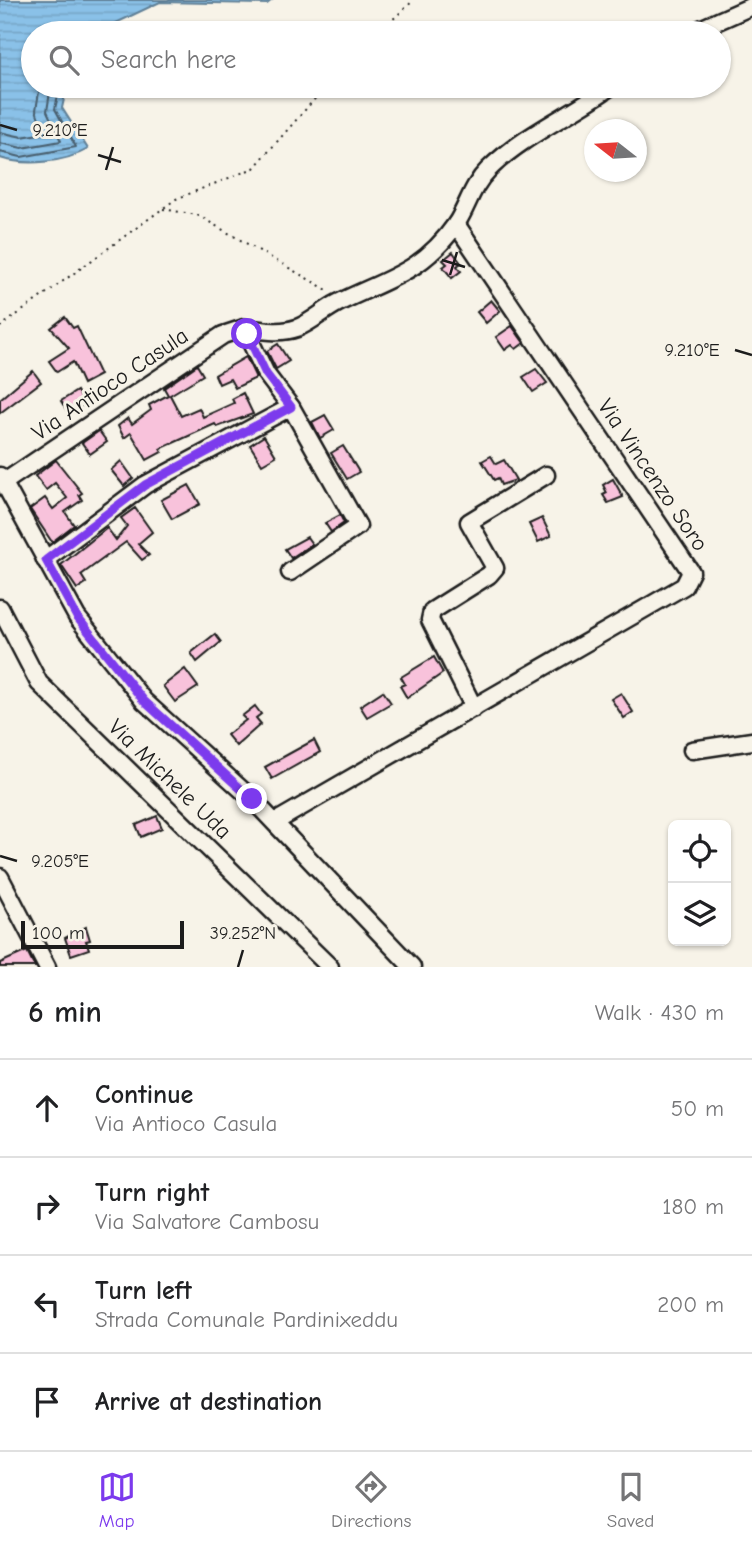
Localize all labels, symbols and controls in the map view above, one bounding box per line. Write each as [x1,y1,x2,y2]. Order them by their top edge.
search box [21,21,731,98]
icon: search [45,41,83,79]
text: Search here [101,45,236,75]
north arrow [584,119,647,182]
text: 9.210°E [32,120,88,141]
route start [231,318,262,349]
street label: Via Antioco Casula [27,322,193,446]
text: 9.210°E [664,340,720,361]
street label: Via Vincenzo Soro [592,394,714,556]
street label: Via Michele Uda [103,713,237,845]
route end [236,783,267,814]
map controls [668,820,731,946]
button: locate [668,820,731,883]
text: 9.205°E [31,851,89,872]
button: layers [668,883,731,946]
scale bar [21,918,184,950]
text: 100 m [32,922,85,944]
text: 39.252°N [210,923,276,944]
text: 6 min [28,995,102,1030]
text: Walk · 430 m [595,999,724,1026]
text: Continue [95,1080,193,1110]
icon: ahead [28,1089,66,1127]
text: 50 m [671,1095,724,1122]
text: Via Antioco Casula [95,1110,277,1137]
text: Turn right [95,1178,209,1208]
icon: right [28,1187,66,1225]
text: 180 m [662,1193,724,1220]
text: Via Salvatore Cambosu [95,1208,319,1235]
text: Turn left [95,1276,192,1306]
icon: left [28,1285,66,1323]
text: 200 m [657,1291,724,1318]
text: Strada Comunale Pardinixeddu [95,1306,398,1333]
icon: arrive [28,1383,66,1421]
text: Arrive at destination [95,1387,322,1417]
tab: Map [98,1468,136,1532]
tab: Directions [331,1468,411,1532]
tab: Saved [607,1468,654,1532]

